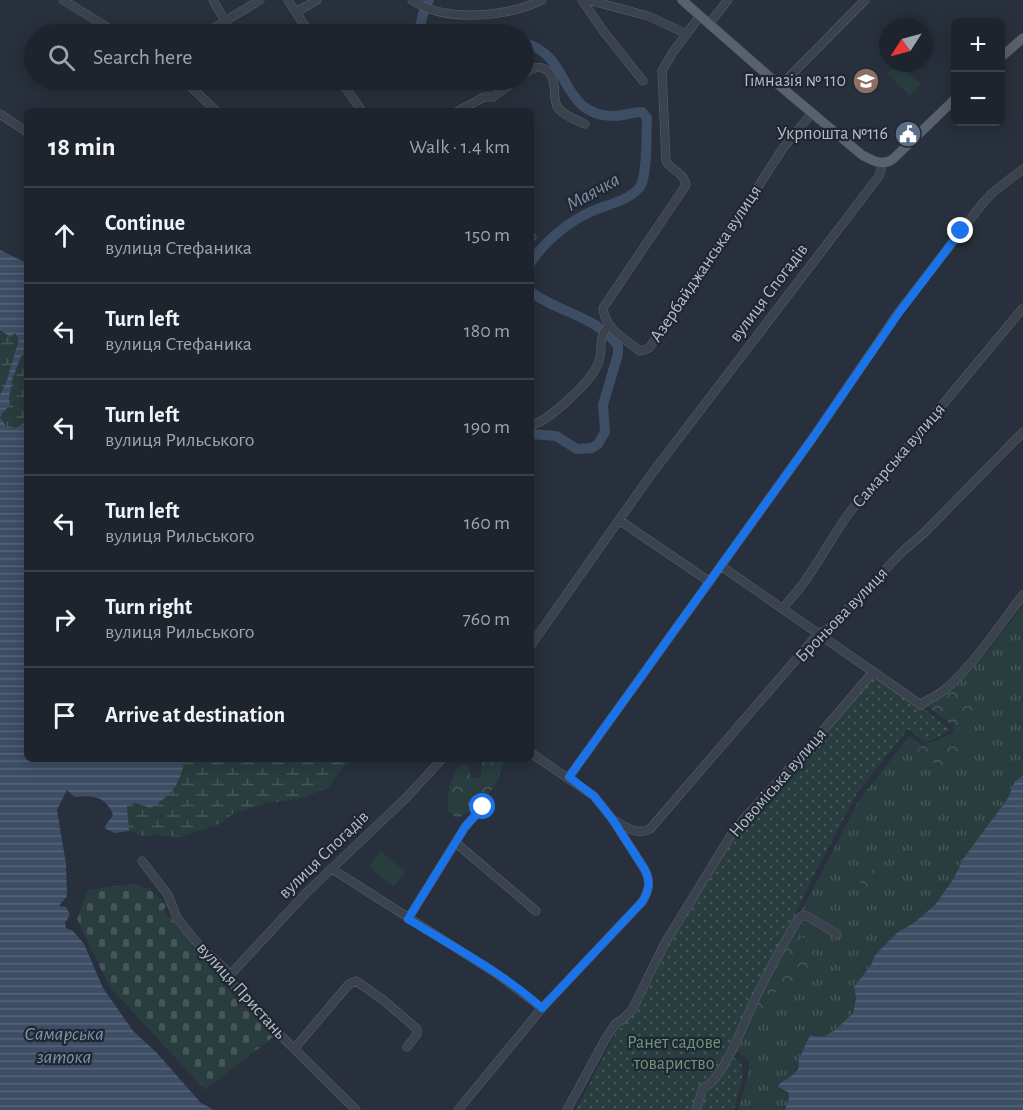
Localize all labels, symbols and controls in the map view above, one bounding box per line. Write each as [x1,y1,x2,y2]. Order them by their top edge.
north arrow [879,18,933,72]
map controls [951,18,1005,126]
button: + [951,18,1005,72]
search box [24,24,534,90]
icon: search [45,41,78,74]
text: Search here [93,46,192,68]
school or university icon: Гімназія № 110 [851,66,881,96]
place label: Гімназія № 110 [744,72,846,90]
button: − [951,72,1005,126]
public building icon: Укрпошта №116 [893,119,923,149]
place label: Укрпошта №116 [777,125,888,143]
text: 18 min [48,134,116,160]
text: Walk · 1.4 km [409,137,510,157]
water label: Маячка [563,169,623,215]
street label: Азербайджанська вулиця [646,182,765,346]
text: Continue [105,212,185,234]
route end [947,217,973,243]
icon: ahead [48,219,81,252]
text: 150 m [465,225,510,245]
text: вулиця Стефаника [105,238,252,258]
street label: вулиця Спогадів [726,241,812,345]
text: Turn left [105,308,179,330]
icon: left [48,315,81,348]
text: 180 m [464,321,510,341]
text: вулиця Стефаника [105,334,252,354]
street label: Самарська вулиця [849,400,949,512]
text: Turn left [105,404,179,426]
icon: left [48,411,81,444]
text: 190 m [464,417,510,437]
text: вулиця Рильського [105,430,255,450]
text: Turn left [105,500,179,522]
icon: left [48,507,81,540]
text: 160 m [464,513,510,533]
text: вулиця Рильського [105,526,255,546]
street label: Броньова вулиця [792,564,892,666]
text: Turn right [105,596,192,618]
icon: right [48,603,81,636]
text: 760 m [462,609,510,629]
text: вулиця Рильського [105,622,255,642]
icon: arrive [48,699,81,732]
text: Arrive at destination [105,704,285,726]
street label: Новоміська вулиця [726,725,830,841]
route start [469,793,495,819]
street label: вулиця Спогадів [275,808,373,902]
street label: вулиця Пристань [193,939,289,1043]
water label: Самарська затока [24,1024,104,1067]
park label: Ранет садове товариство [627,1034,721,1073]

